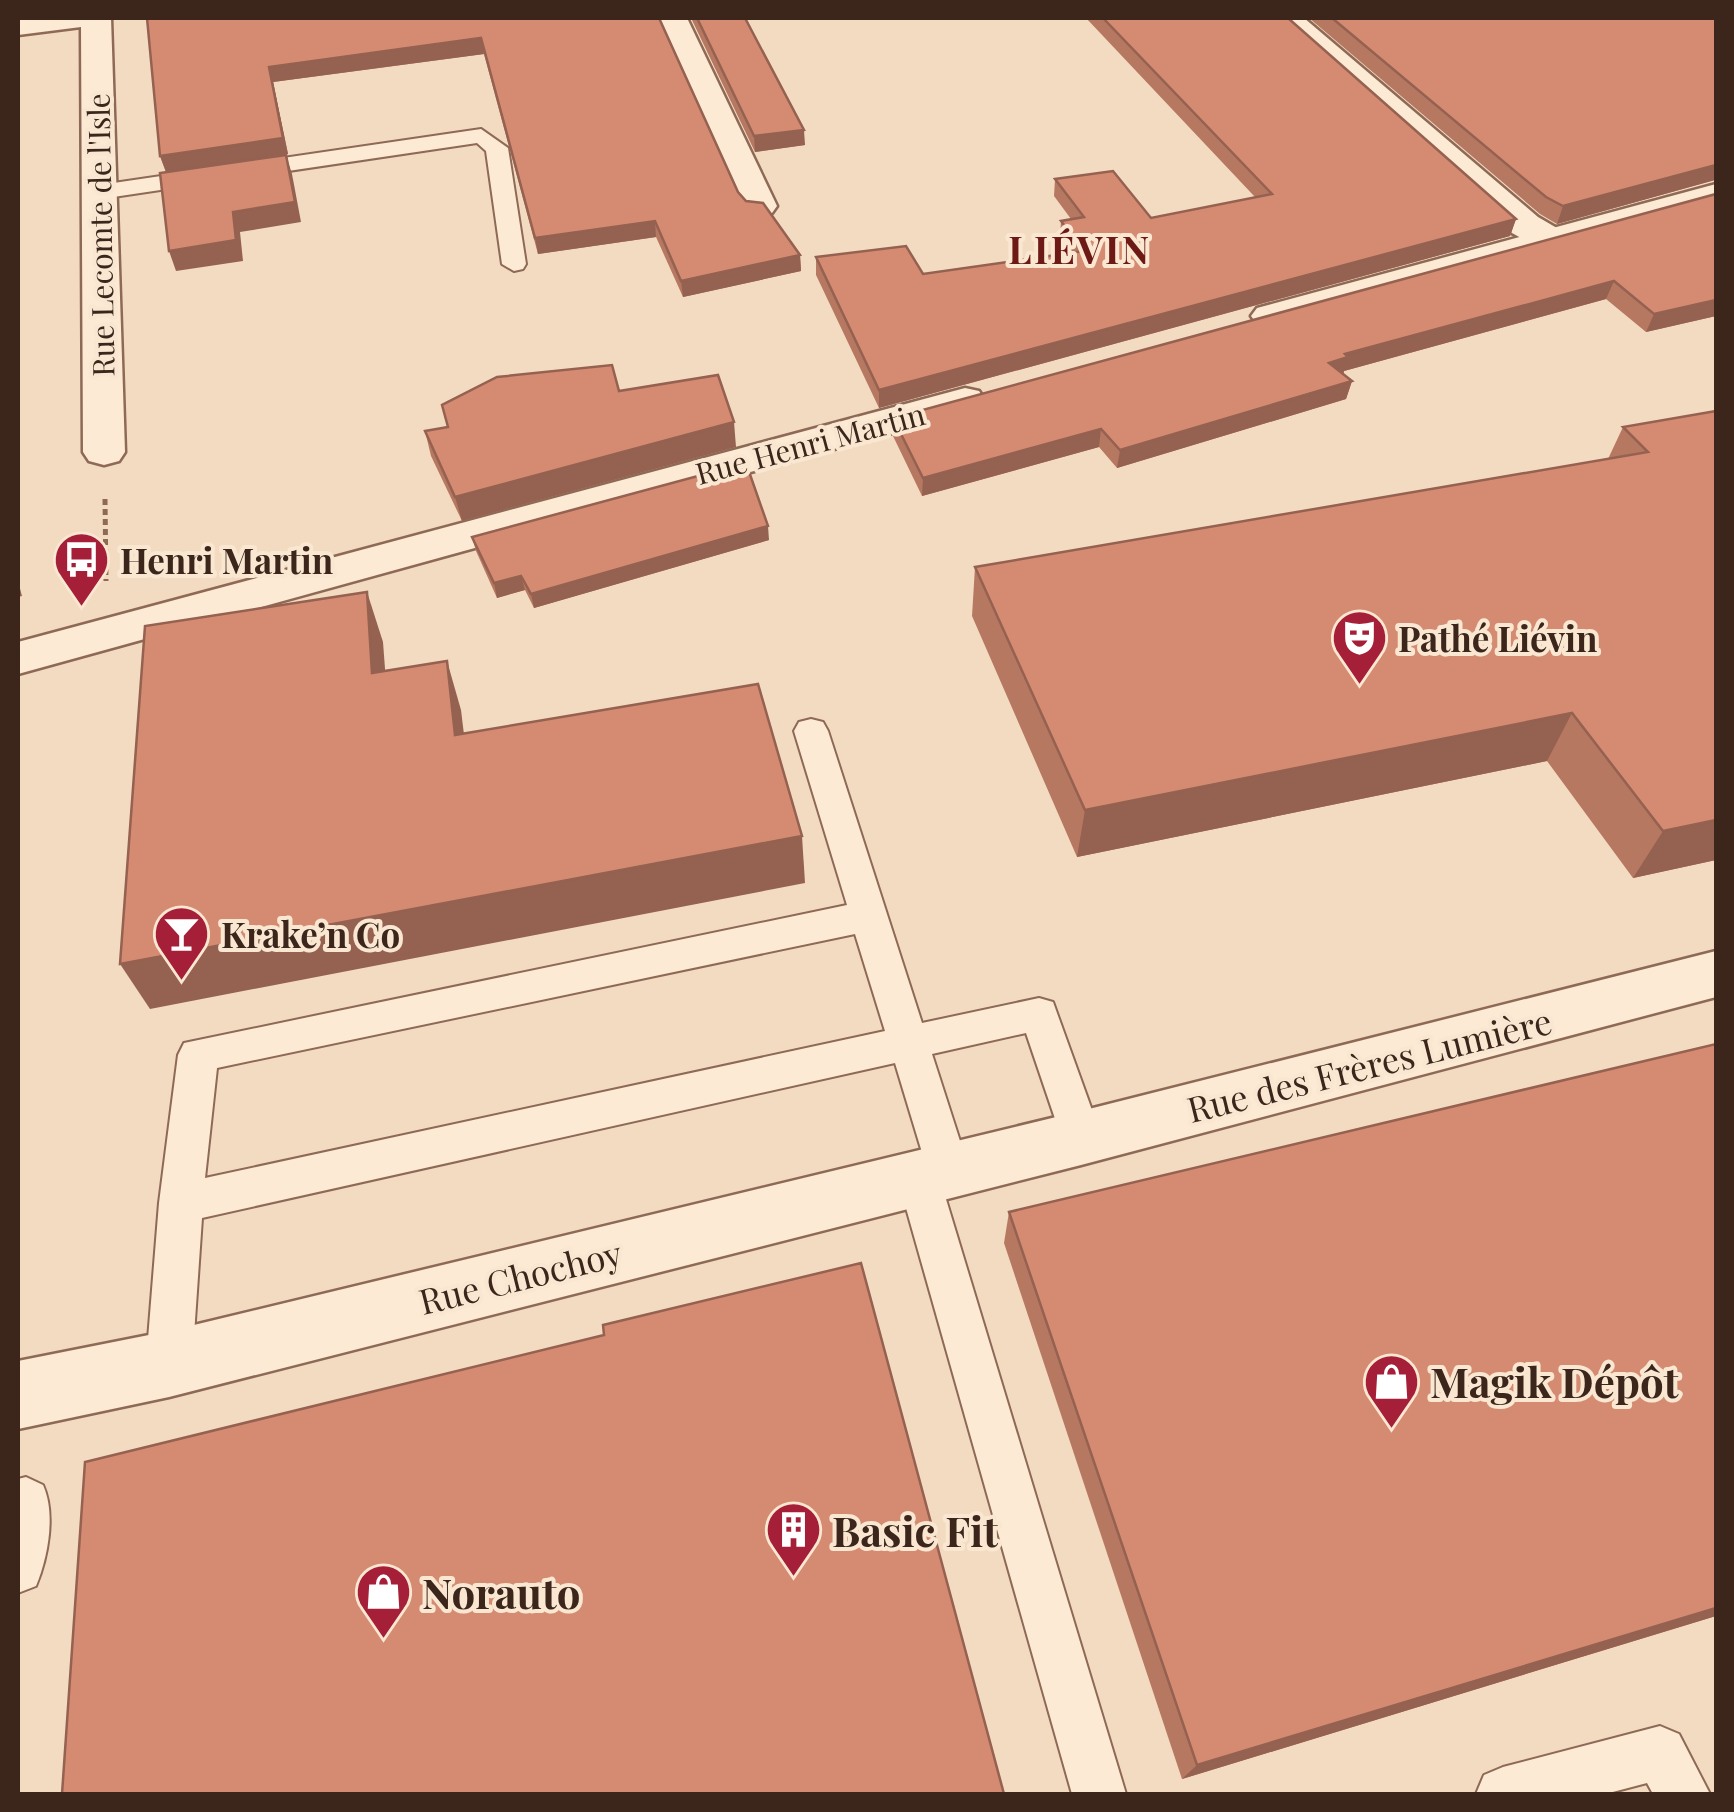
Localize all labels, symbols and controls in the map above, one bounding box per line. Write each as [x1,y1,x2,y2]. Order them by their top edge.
street label: Rue Lecomte de l'Isle [78,93,122,377]
district label: LIÉVIN [1008,223,1152,274]
street label: Rue Henri Martin [691,393,929,493]
bus stop icon: Henri Martin [51,529,111,608]
place label: Henri Martin [120,536,334,583]
theatre icon: Pathé Liévin [1329,607,1389,686]
place label: Pathé Liévin [1398,614,1598,661]
bar icon: Krake’n Co [152,903,212,982]
place label: Krake’n Co [221,910,400,957]
street label: Rue des Frères Lumière [1182,996,1556,1132]
street label: Rue Chochoy [414,1228,627,1324]
shop icon: Magik Dépôt [1361,1351,1421,1430]
place label: Magik Dépôt [1430,1353,1679,1409]
building icon: Basic Fit [763,1500,823,1579]
place label: Basic Fit [832,1502,998,1558]
shop icon: Norauto [353,1562,413,1641]
place label: Norauto [422,1564,580,1620]

